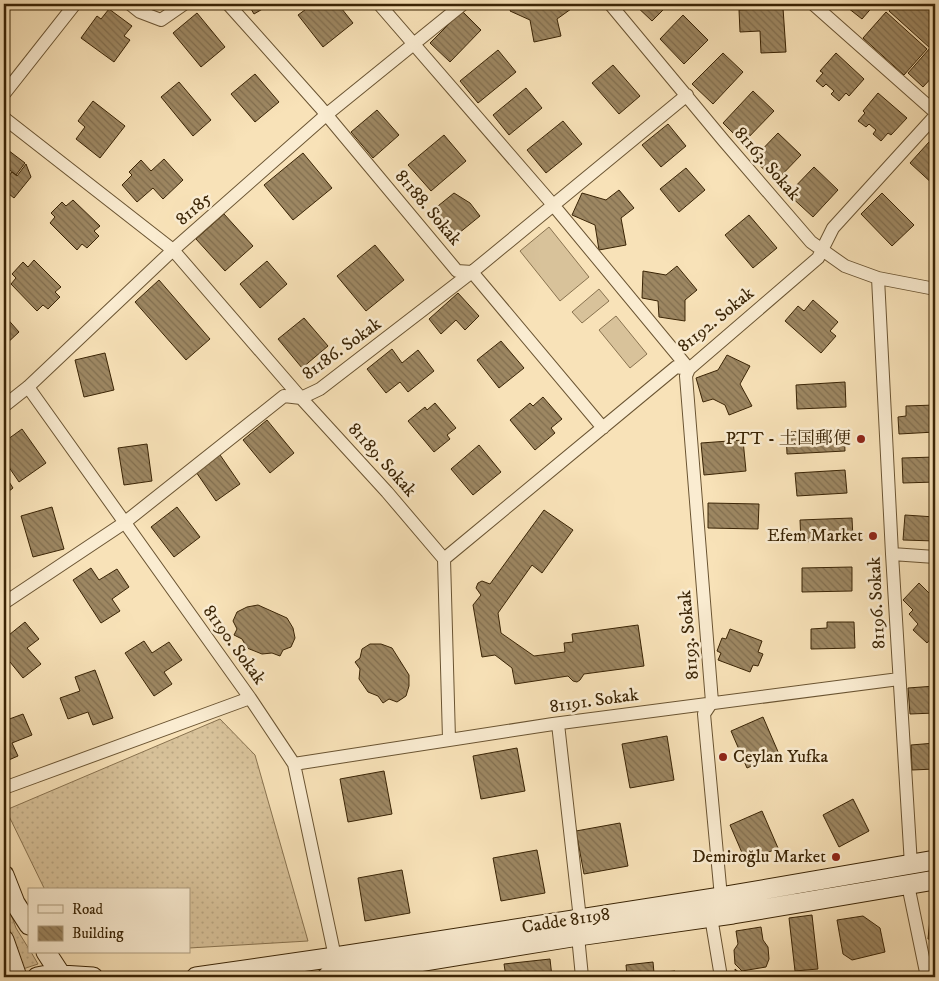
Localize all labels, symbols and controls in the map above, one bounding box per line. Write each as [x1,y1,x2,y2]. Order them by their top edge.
street label: 81163. Sokak [729,123,805,205]
street label: 81188. Sokak [390,166,466,250]
street label: 81185 [172,187,216,230]
street label: 81192. Sokak [673,282,759,358]
street label: 81186. Sokak [298,313,386,385]
street label: 81189. Sokak [343,418,421,502]
place label: PTT - 土国郵便 [726,428,851,450]
marker: PTT - 土国郵便 [855,433,867,445]
place label: Efem Market [767,525,863,547]
marker: Efem Market [867,530,879,542]
street label: 81196. Sokak [864,556,890,650]
street label: 81193. Sokak [674,589,704,681]
street label: 81190. Sokak [198,601,270,689]
street label: 81191. Sokak [548,684,640,718]
place label: Ceylan Yufka [733,746,829,768]
marker: Ceylan Yufka [717,751,729,763]
place label: Demiroğlu Market [692,846,826,868]
marker: Demiroğlu Market [830,851,842,863]
legend [28,888,190,954]
text: Road [72,900,104,919]
street label: Cadde 81198 [520,903,612,939]
text: Building [72,924,124,943]

